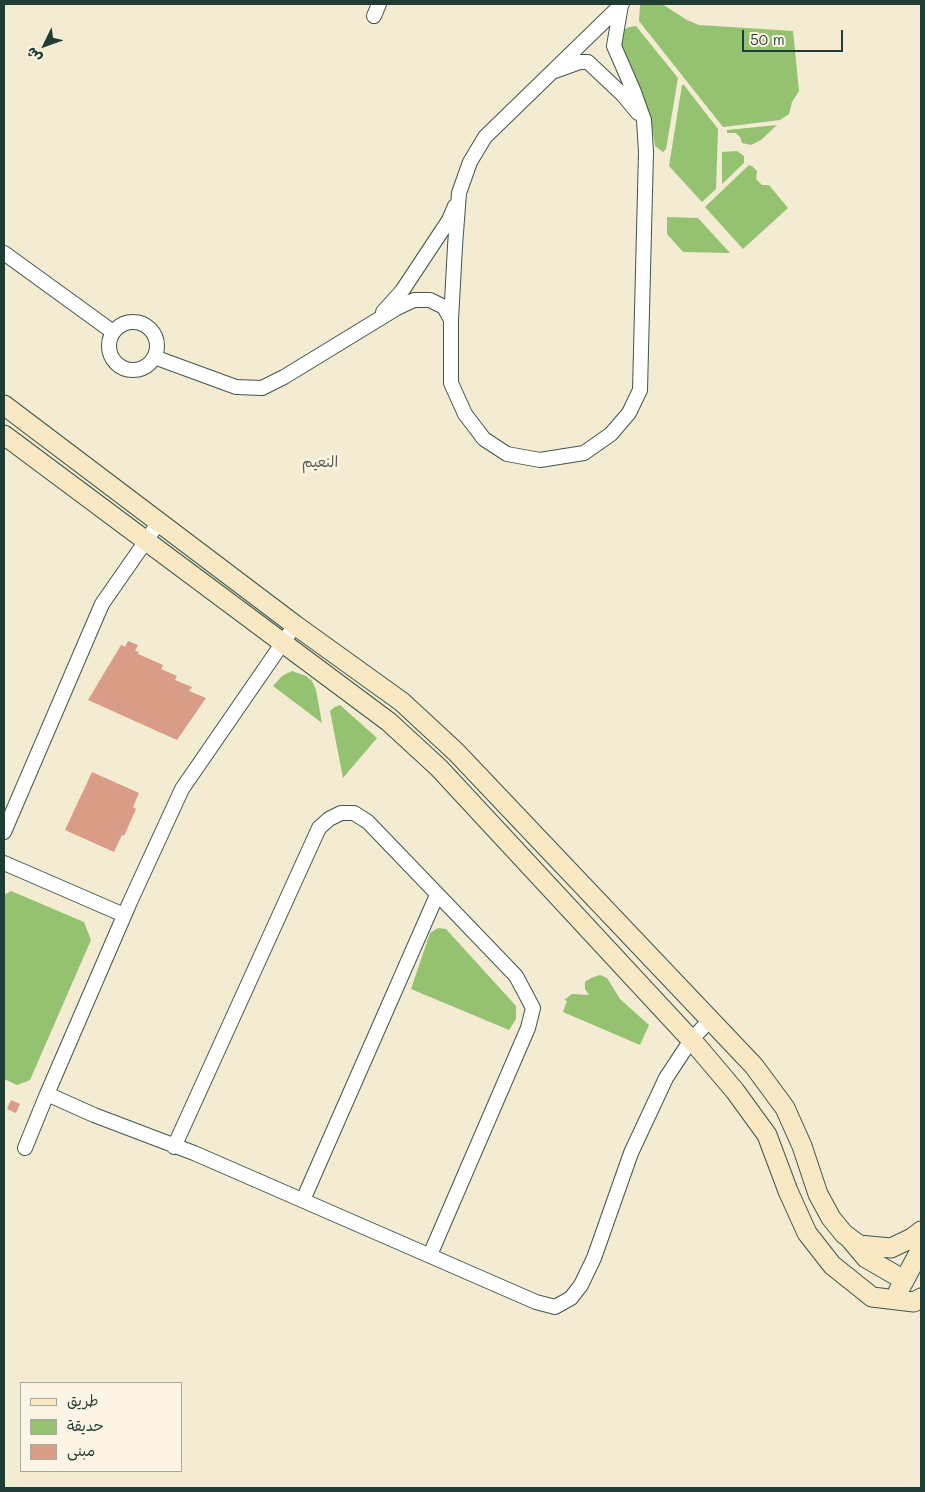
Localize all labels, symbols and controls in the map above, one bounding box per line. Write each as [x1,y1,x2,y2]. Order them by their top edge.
north arrow [20,20,70,70]
scale bar [745,20,846,52]
text: 50 m [750,29,785,49]
text: ش [21,43,46,67]
district label: النعيم [302,453,338,471]
legend [20,1382,182,1472]
text: طريق [67,1390,99,1410]
text: حديقة [67,1415,104,1435]
text: مبنى [67,1440,95,1460]

